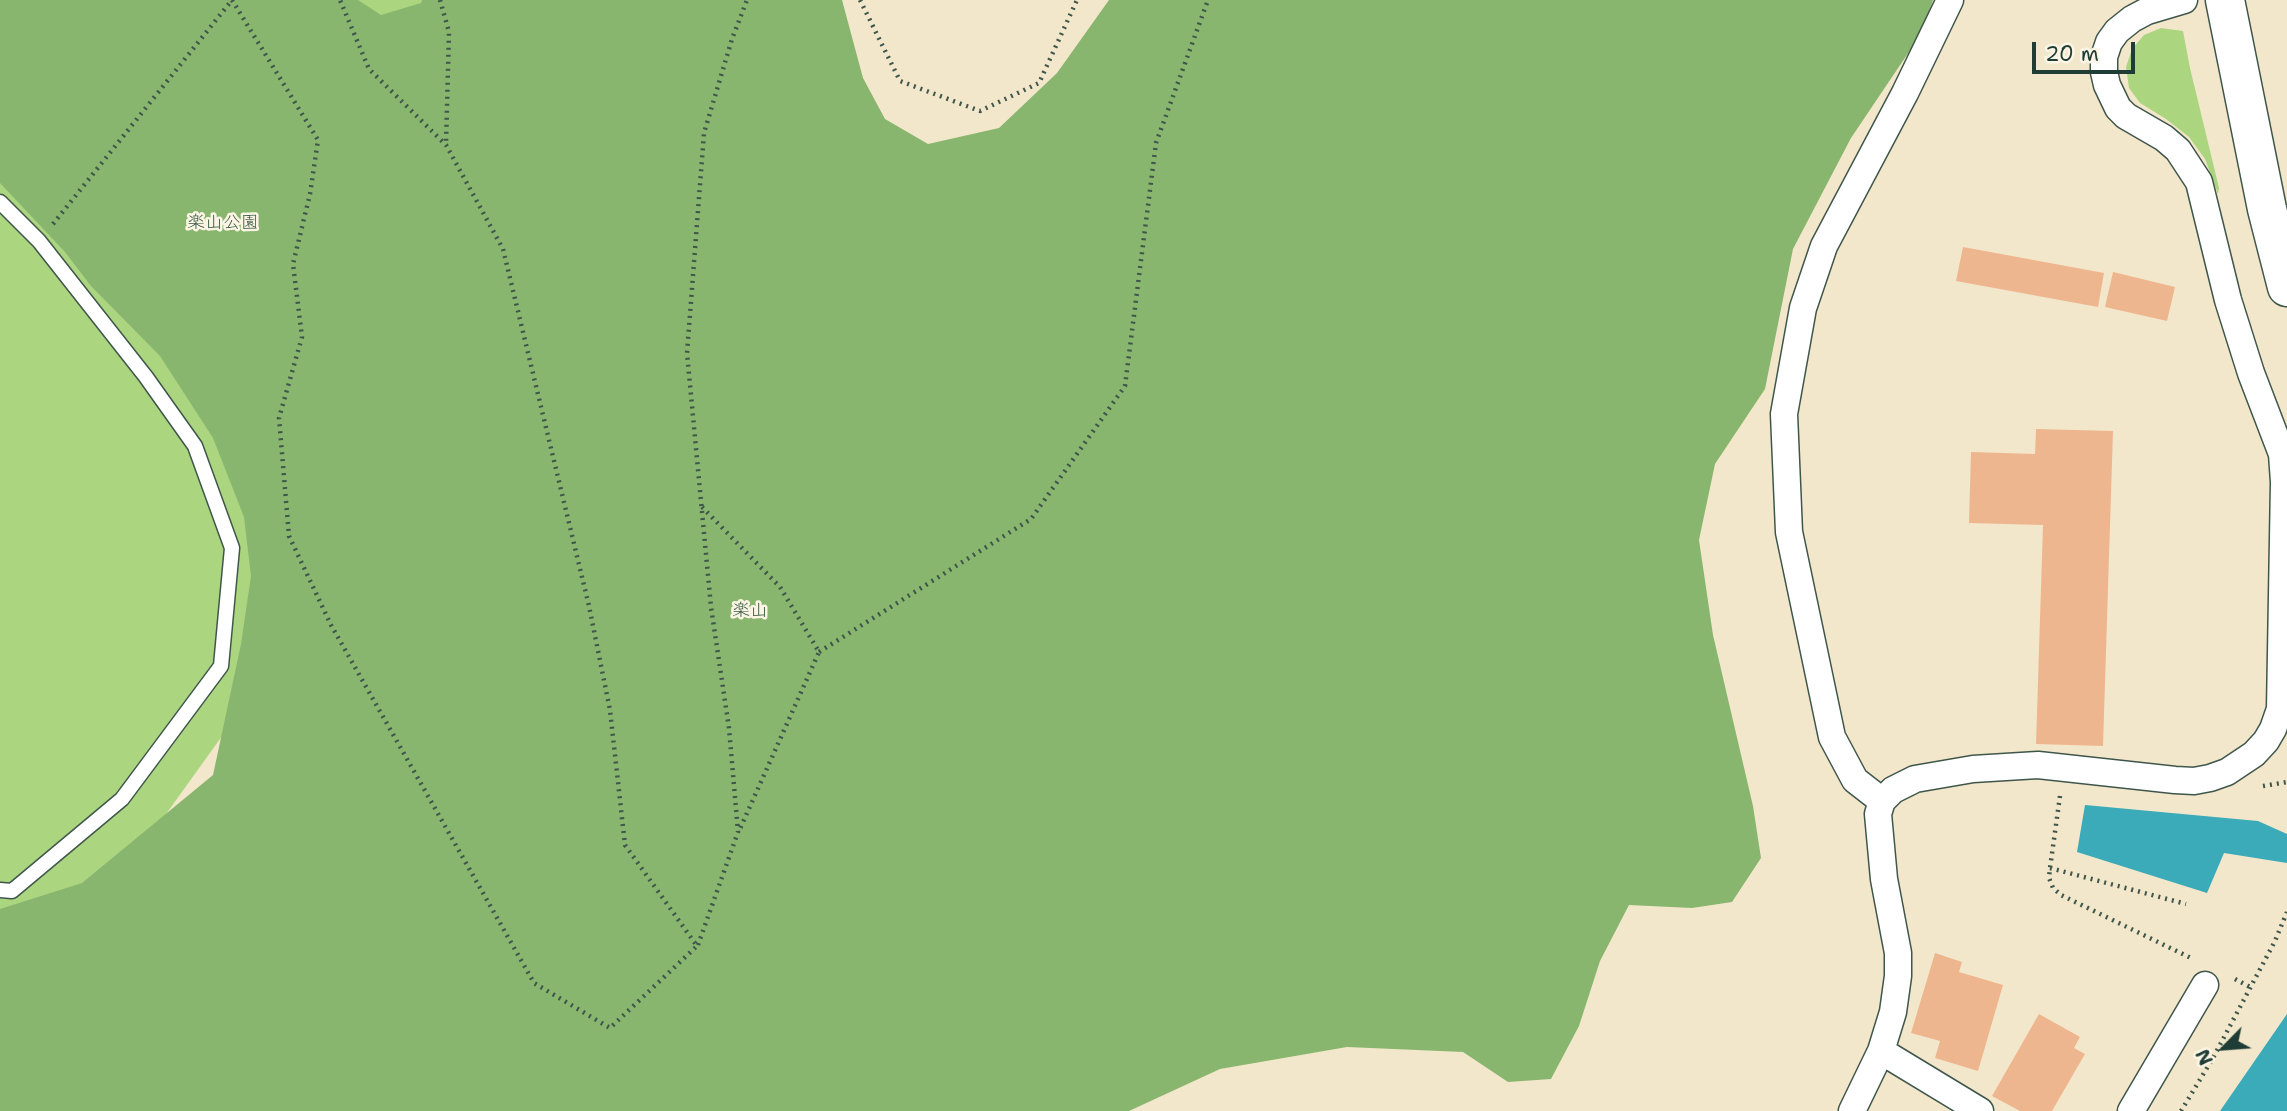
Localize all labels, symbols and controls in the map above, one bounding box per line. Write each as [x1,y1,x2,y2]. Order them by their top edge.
scale bar [2035,28,2138,72]
text: 20 m [2045,40,2099,68]
park label: 楽山公園 [187,212,259,234]
park label: 楽山 [732,600,768,622]
north arrow [2189,1013,2259,1083]
text: N [2190,1045,2219,1069]

